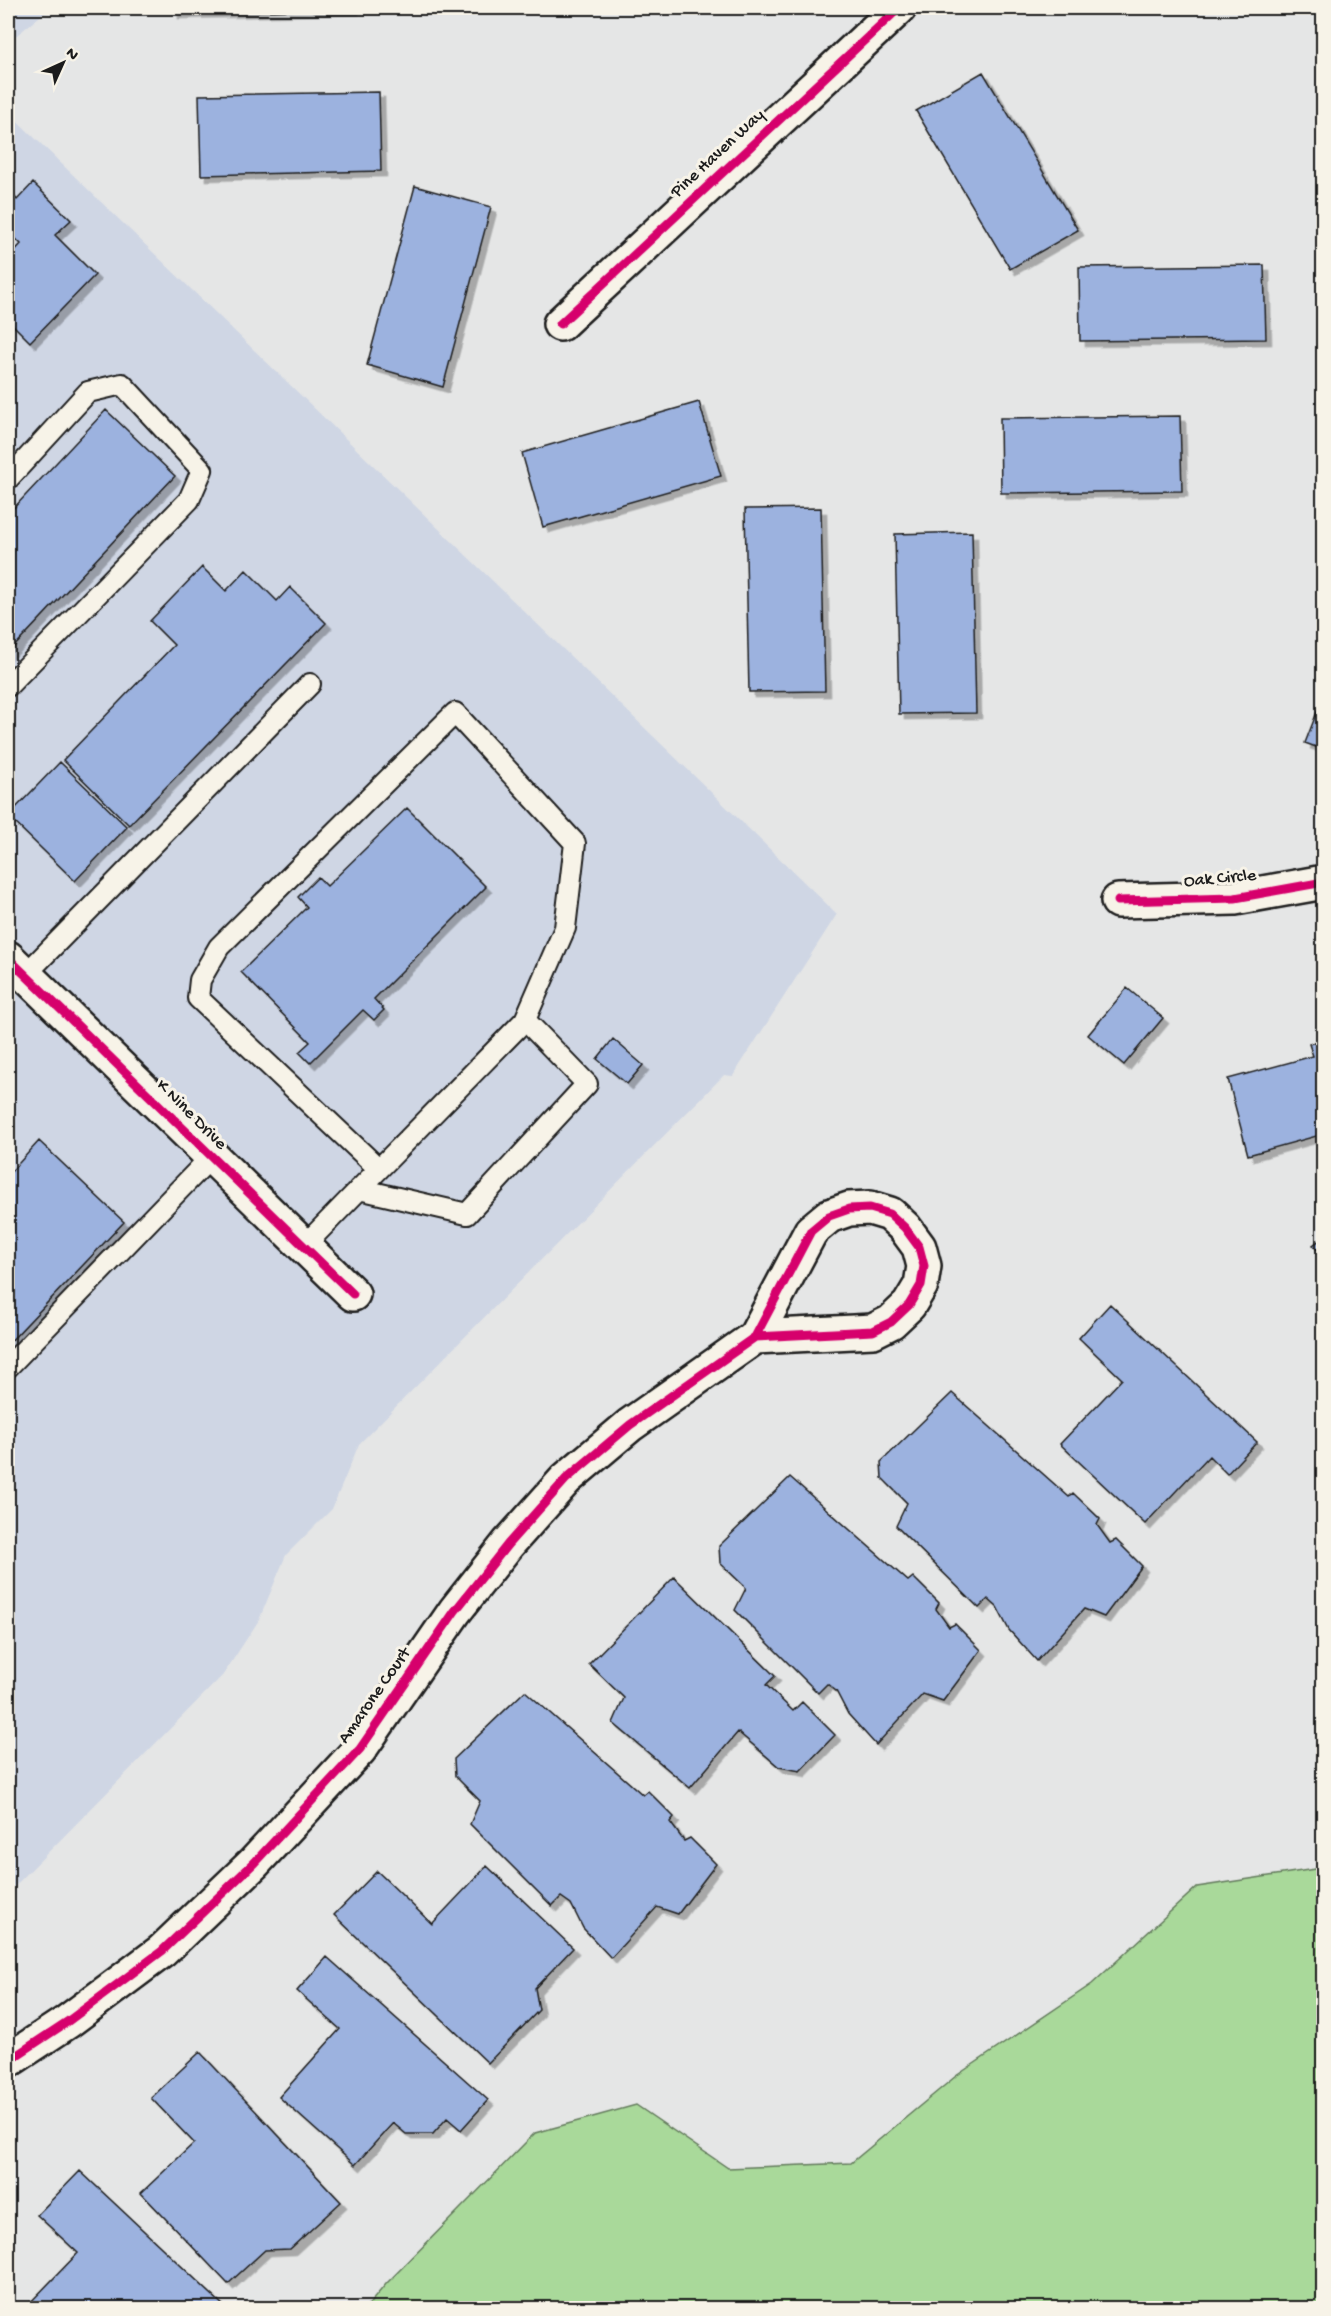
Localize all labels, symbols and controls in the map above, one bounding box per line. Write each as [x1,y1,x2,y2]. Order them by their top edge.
north arrow [33,33,93,93]
text: N [61,44,82,66]
street label: Pine Haven Way [666,105,769,203]
street label: Oak Circle [1183,865,1258,893]
street label: K Nine Drive [151,1075,231,1155]
street label: Amarone Court [334,1643,417,1748]

